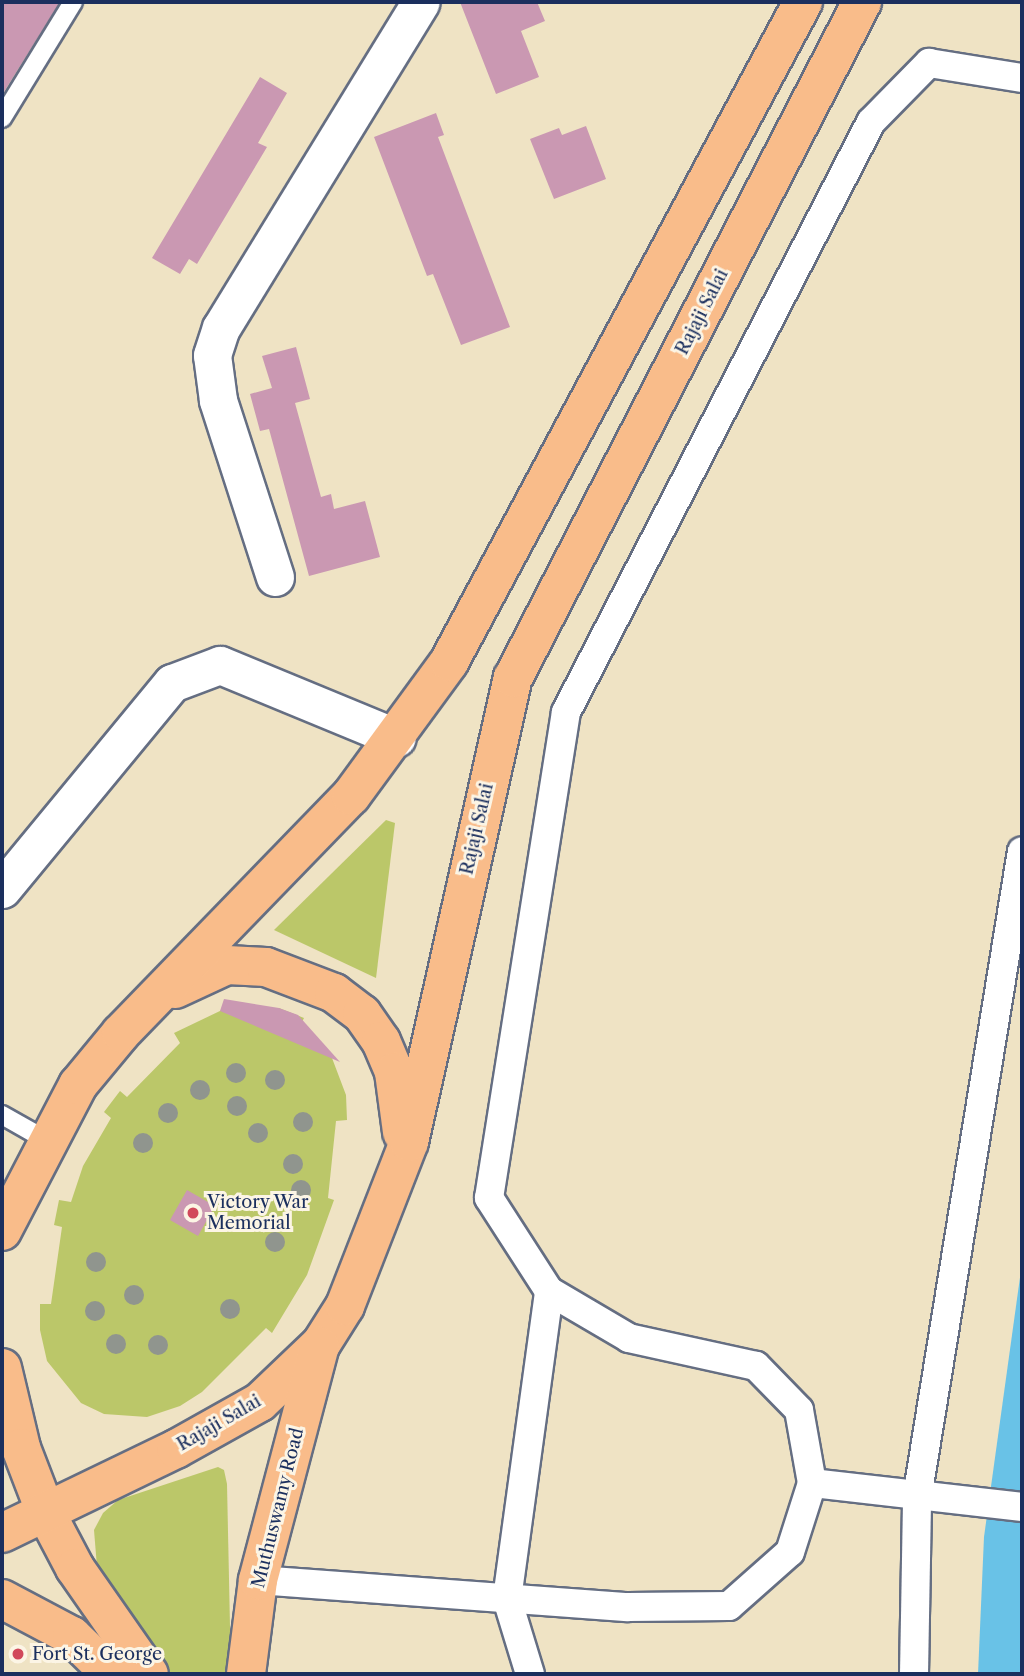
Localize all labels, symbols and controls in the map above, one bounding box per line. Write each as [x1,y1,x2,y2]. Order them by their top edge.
street label: Rajaji Salai [671,266,733,358]
street label: Rajaji Salai [456,781,498,877]
place label: Victory War Memorial [207,1192,310,1234]
marker: Victory War Memorial [185,1205,201,1221]
street label: Rajaji Salai [173,1390,265,1456]
street label: Muthuswamy Road [248,1425,308,1591]
place label: Fort St. George [32,1643,162,1665]
marker: Fort St. George [10,1646,26,1662]

